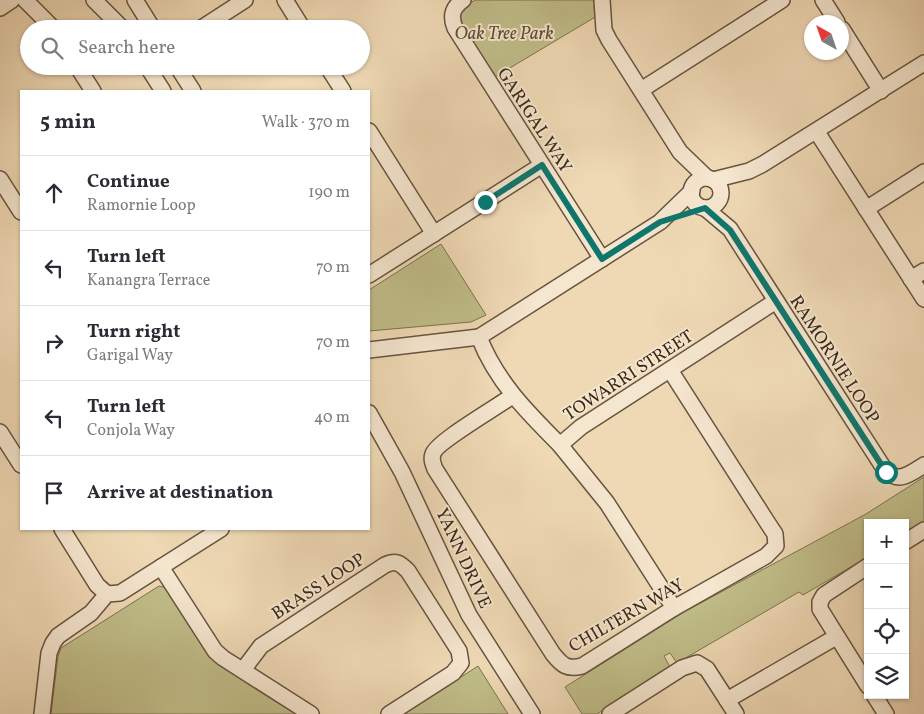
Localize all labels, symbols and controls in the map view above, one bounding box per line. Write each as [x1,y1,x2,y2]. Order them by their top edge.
north arrow [804,15,849,60]
search box [20,20,370,75]
park label: Oak Tree Park [454,22,554,47]
icon: search [38,34,66,62]
text: Search here [78,35,175,61]
street label: GARIGAL WAY [490,63,577,178]
text: 5 min [40,108,96,137]
text: Walk · 370 m [262,112,350,134]
text: Continue [87,169,170,195]
icon: ahead [40,179,68,207]
text: 190 m [308,182,350,204]
route end [474,191,497,214]
text: Ramornie Loop [87,195,196,217]
text: Turn left [87,244,166,270]
icon: left [40,254,68,282]
text: 70 m [316,257,350,279]
text: Kanangra Terrace [87,270,210,292]
street label: RAMORNIE LOOP [783,291,885,429]
text: Turn right [87,319,180,345]
street label: TOWARRI STREET [559,325,699,428]
icon: right [40,329,68,357]
text: 70 m [316,332,350,354]
text: Garigal Way [87,345,173,367]
text: Turn left [87,394,166,420]
icon: left [40,404,68,432]
text: 40 m [314,407,350,429]
text: Conjola Way [87,420,175,442]
route start [875,461,898,484]
icon: arrive [40,479,68,507]
text: Arrive at destination [87,480,273,506]
street label: YANN DRIVE [428,504,497,613]
map controls [864,519,909,699]
button: + [864,519,909,564]
street label: BRASS LOOP [267,548,370,627]
button: − [864,564,909,609]
street label: CHILTERN WAY [564,573,689,659]
button: locate [864,609,909,654]
button: layers [864,654,909,699]

